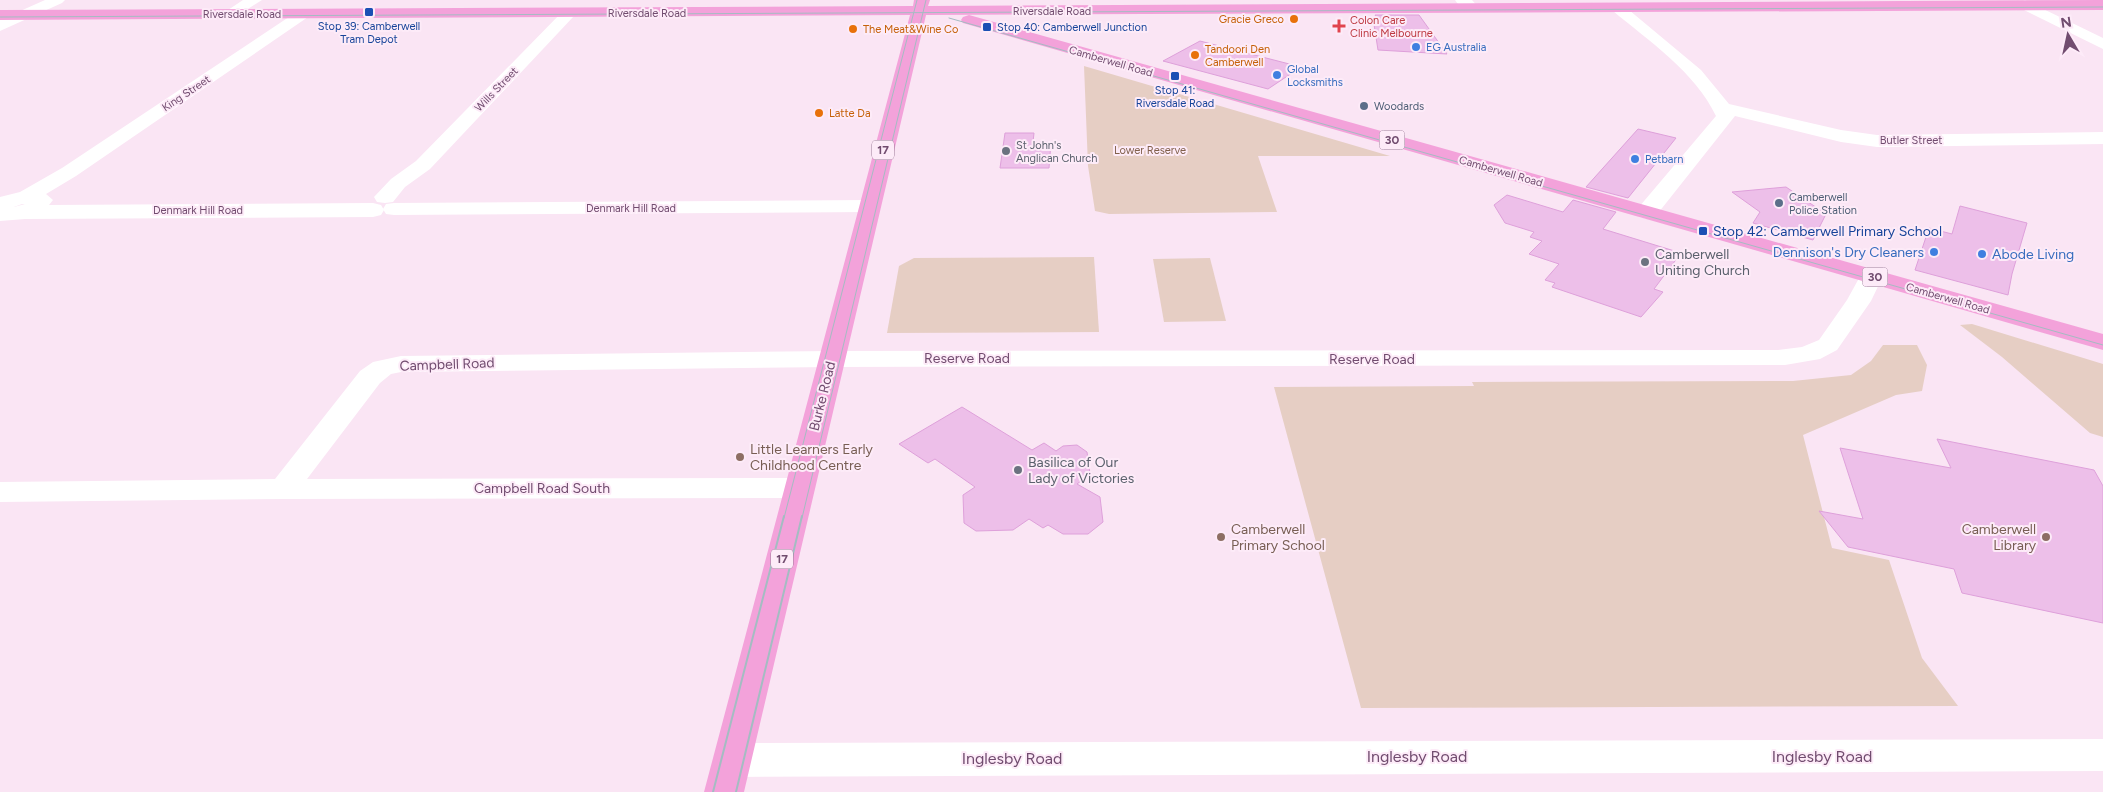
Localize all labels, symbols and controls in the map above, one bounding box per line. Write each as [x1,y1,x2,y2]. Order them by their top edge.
street label: Riversdale Road [1013,5,1091,18]
marker: Stop 39: Camberwell Tram Depot [363,6,375,18]
street label: Riversdale Road [608,7,686,20]
street label: Riversdale Road [203,8,281,21]
north arrow [2043,10,2093,60]
place label: Gracie Greco [1219,13,1284,26]
marker: Gracie Greco [1288,13,1300,25]
text: N [2059,13,2073,32]
place label: Colon Care Clinic Melbourne [1350,14,1433,40]
marker: Colon Care Clinic Melbourne [1332,19,1346,33]
place label: Stop 39: Camberwell Tram Depot [318,20,420,46]
marker: Stop 40: Camberwell Junction [981,21,993,33]
place label: Stop 40: Camberwell Junction [997,21,1147,34]
marker: The Meat&Wine Co [847,23,859,35]
place label: The Meat&Wine Co [863,23,958,36]
marker: EG Australia [1410,41,1422,53]
place label: EG Australia [1426,41,1486,54]
street label: Camberwell Road [1068,43,1154,80]
place label: Tandoori Den Camberwell [1205,43,1270,69]
marker: Tandoori Den Camberwell [1189,49,1201,61]
place label: Global Locksmiths [1287,63,1343,89]
street label: Wills Street [472,64,521,114]
marker: Global Locksmiths [1271,69,1283,81]
marker: Stop 41: Riversdale Road [1169,70,1181,82]
street label: King Street [160,73,213,114]
place label: Stop 41: Riversdale Road [1136,84,1214,110]
marker: Woodards [1358,100,1370,112]
place label: Woodards [1374,100,1424,113]
marker: Latte Da [813,107,825,119]
place label: Latte Da [829,107,871,120]
road number: 30 [1380,130,1404,150]
street label: Butler Street [1880,134,1942,147]
place label: St John's Anglican Church [1016,139,1097,165]
road number: 17 [872,140,894,160]
park label: Lower Reserve [1114,144,1186,157]
marker: St John's Anglican Church [1000,145,1012,157]
street label: Camberwell Road [1458,153,1544,190]
marker: Petbarn [1629,153,1641,165]
place label: Petbarn [1645,153,1683,166]
place label: Camberwell Police Station [1789,191,1857,217]
marker: Camberwell Police Station [1773,197,1785,209]
street label: Denmark Hill Road [586,202,676,215]
street label: Denmark Hill Road [153,204,243,217]
place label: Stop 42: Camberwell Primary School [1713,223,1942,240]
marker: Stop 42: Camberwell Primary School [1697,225,1709,237]
place label: Dennison's Dry Cleaners [1773,244,1924,261]
place label: Camberwell Uniting Church [1655,246,1750,279]
marker: Dennison's Dry Cleaners [1928,246,1940,258]
place label: Abode Living [1992,246,2074,263]
marker: Abode Living [1976,248,1988,260]
marker: Camberwell Uniting Church [1639,256,1651,268]
road number: 30 [1862,268,1888,286]
street label: Camberwell Road [1905,280,1991,317]
street label: Reserve Road [924,350,1010,367]
street label: Reserve Road [1329,351,1415,368]
street label: Campbell Road [399,354,495,375]
street label: Burke Road [806,360,839,433]
place label: Little Learners Early Childhood Centre [750,441,873,474]
marker: Little Learners Early Childhood Centre [734,451,746,463]
place label: Basilica of Our Lady of Victories [1028,454,1134,487]
marker: Basilica of Our Lady of Victories [1012,464,1024,476]
street label: Campbell Road South [474,480,610,497]
place label: Camberwell Primary School [1231,521,1325,554]
place label: Camberwell Library [1962,521,2037,554]
marker: Camberwell Primary School [1215,531,1227,543]
marker: Camberwell Library [2040,531,2052,543]
road number: 17 [771,550,793,568]
street label: Inglesby Road [1367,747,1467,766]
street label: Inglesby Road [1772,747,1872,766]
street label: Inglesby Road [962,749,1062,768]

